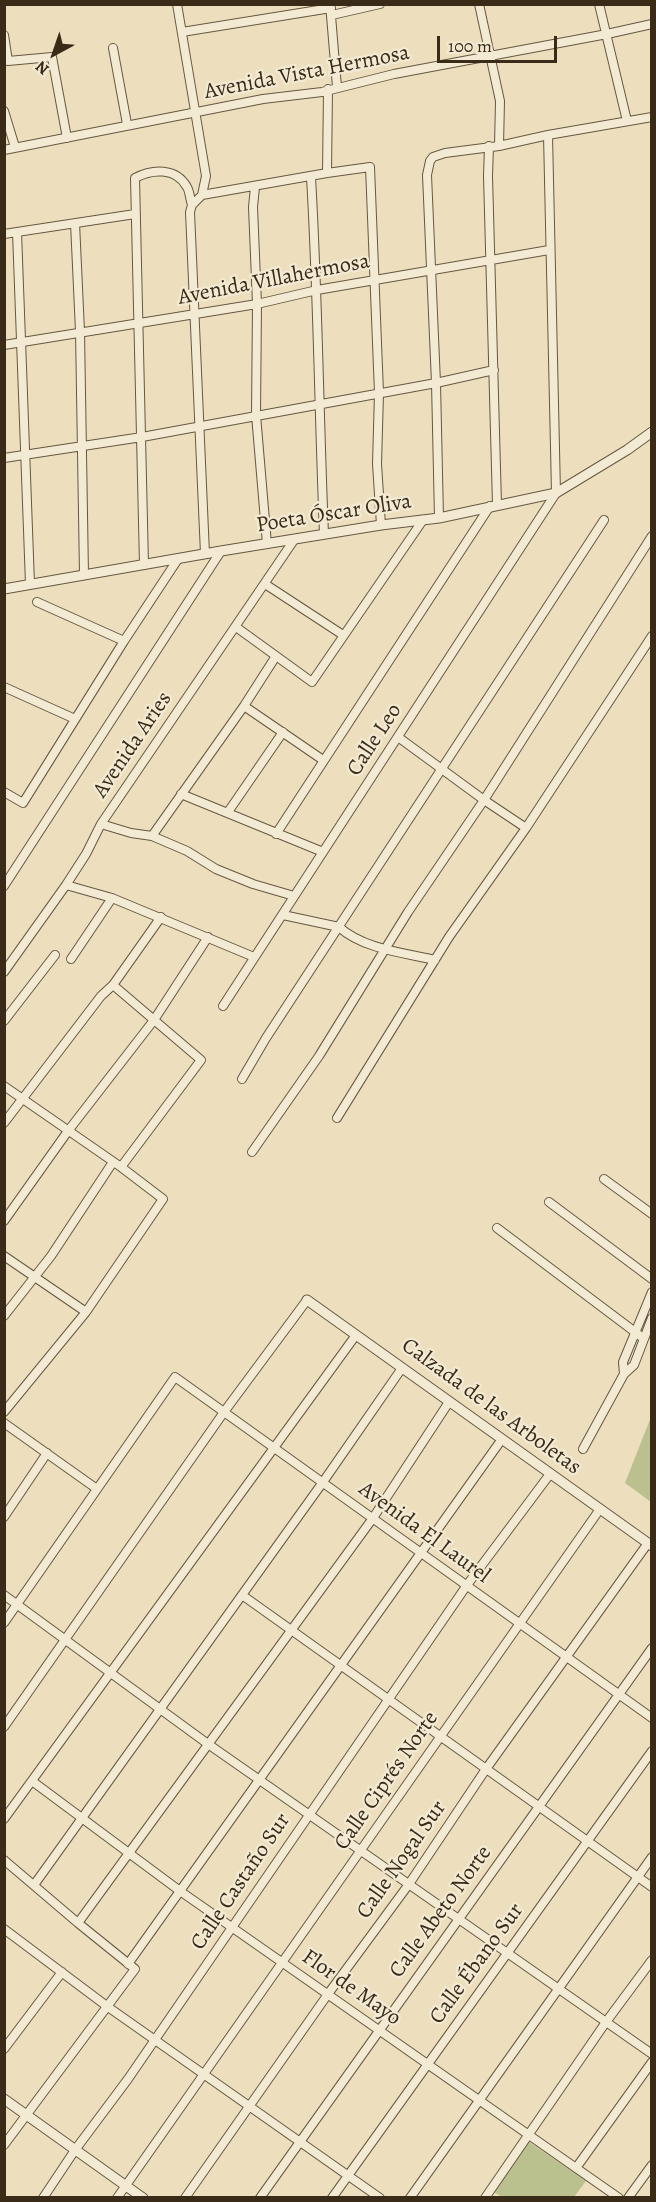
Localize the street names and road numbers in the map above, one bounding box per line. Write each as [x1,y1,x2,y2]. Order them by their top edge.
street label: Avenida Vista Hermosa [202,40,412,106]
street label: Avenida Villahermosa [176,248,372,312]
street label: Poeta Óscar Oliva [255,489,413,539]
street label: Avenida Aries [88,687,178,803]
street label: Calle Leo [342,699,408,781]
street label: Calzada de las Arboletas [396,1333,586,1481]
street label: Avenida El Laurel [353,1477,495,1589]
street label: Calle Ciprés Norte [329,1707,445,1855]
street label: Calle Nogal Sur [352,1796,452,1924]
street label: Calle Castaño Sur [186,1809,296,1955]
street label: Calle Abeto Norte [384,1841,498,1983]
street label: Calle Ébano Sur [424,1898,530,2030]
street label: Flor de Mayo [296,1944,406,2032]

